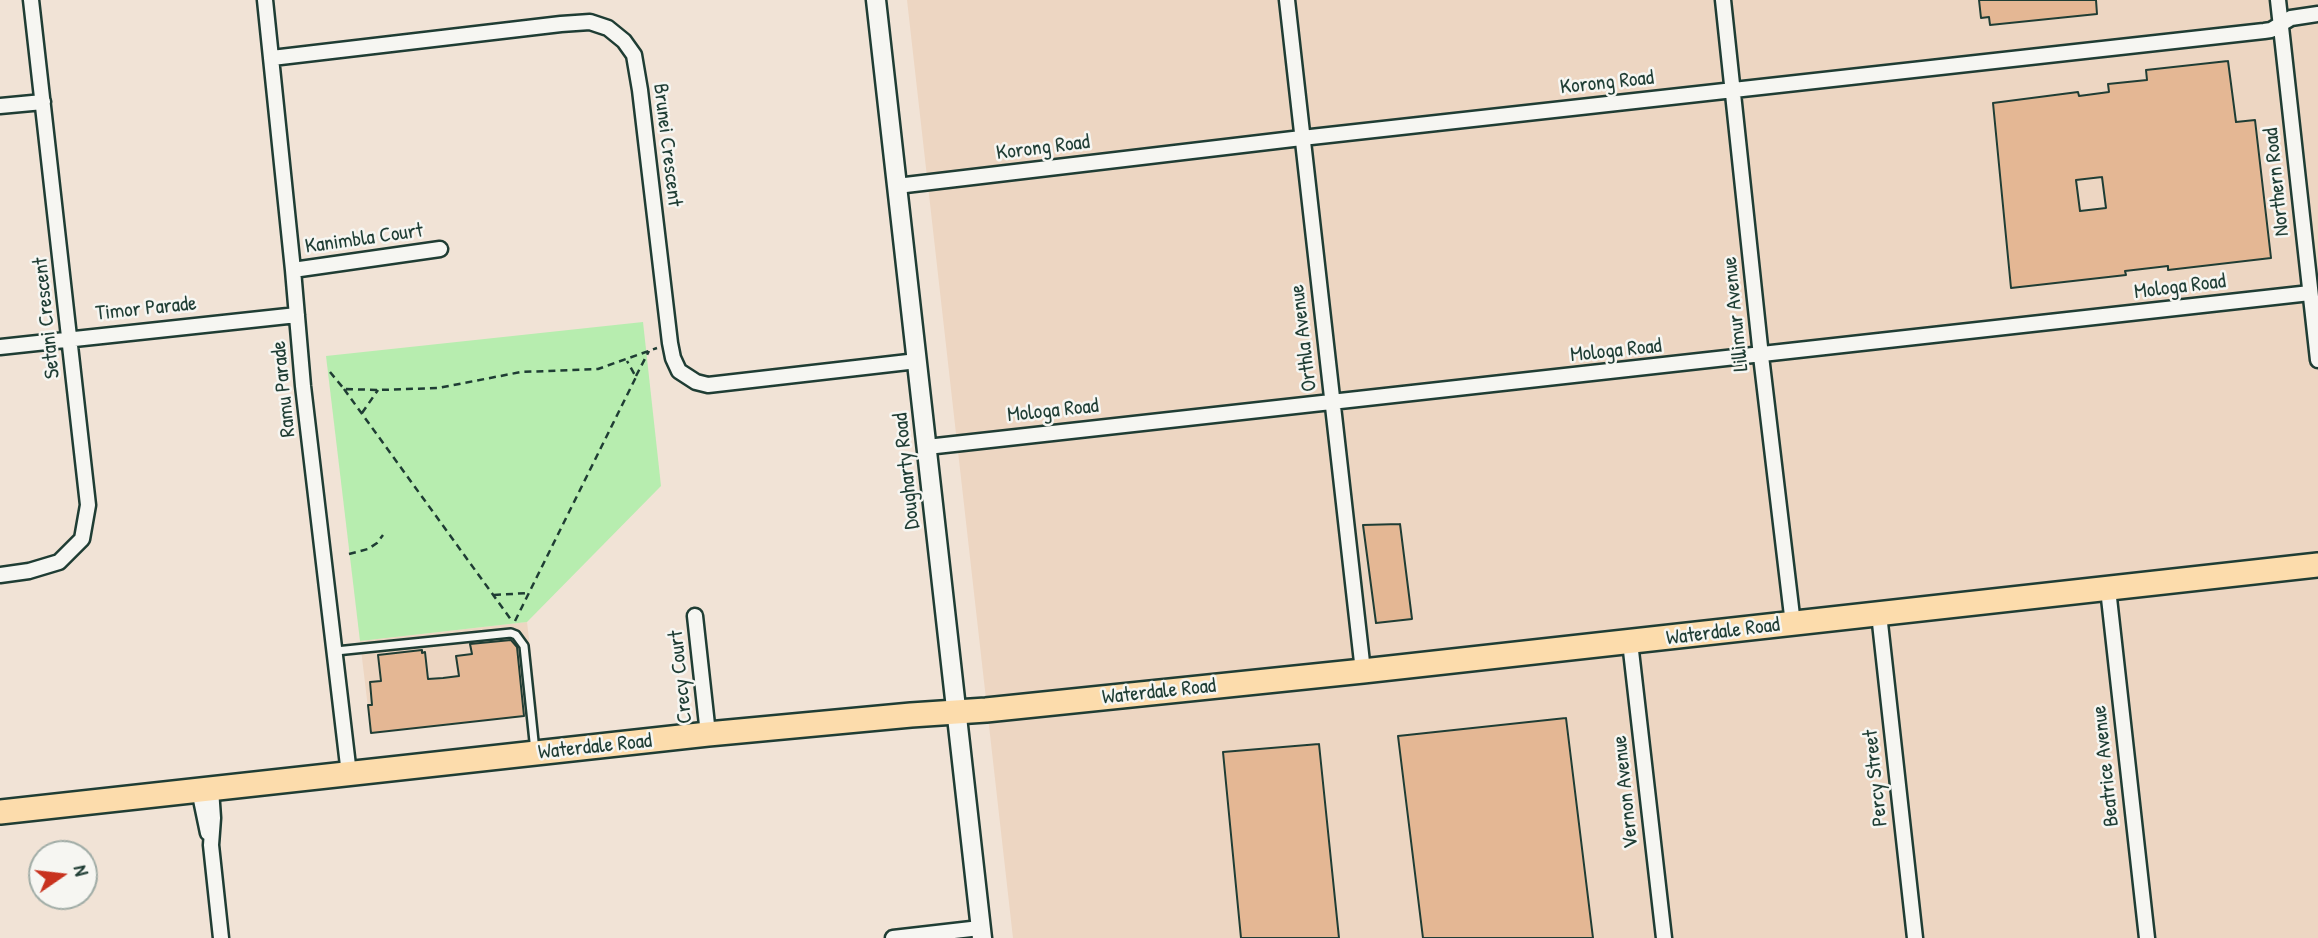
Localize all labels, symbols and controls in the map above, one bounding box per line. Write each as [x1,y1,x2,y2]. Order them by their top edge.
street label: Korong Road [1559,66,1655,100]
street label: Brunei Crescent [647,82,687,208]
street label: Northern Road [2259,127,2295,237]
street label: Korong Road [995,130,1091,166]
street label: Kanimbla Court [303,218,425,260]
street label: Lillimur Avenue [1717,255,1755,373]
street label: Setani Crescent [28,256,66,380]
street label: Mologa Road [2133,269,2227,305]
street label: Orthla Avenue [1285,283,1323,393]
street label: Timor Parade [94,291,198,327]
street label: Mologa Road [1569,334,1663,368]
street label: Ramu Parade [266,340,302,438]
street label: Mologa Road [1006,394,1100,428]
street label: Dougharty Road [888,412,926,530]
street label: Waterdale Road [1665,613,1781,651]
street label: Crecy Court [664,629,698,725]
street label: Waterdale Road [1101,673,1217,711]
street label: Beatrice Avenue [2087,704,2125,828]
street label: Waterdale Road [537,728,653,766]
street label: Percy Street [1858,728,1894,828]
street label: Vernon Avenue [1608,734,1644,850]
north arrow [28,840,98,910]
text: N [68,862,95,878]

